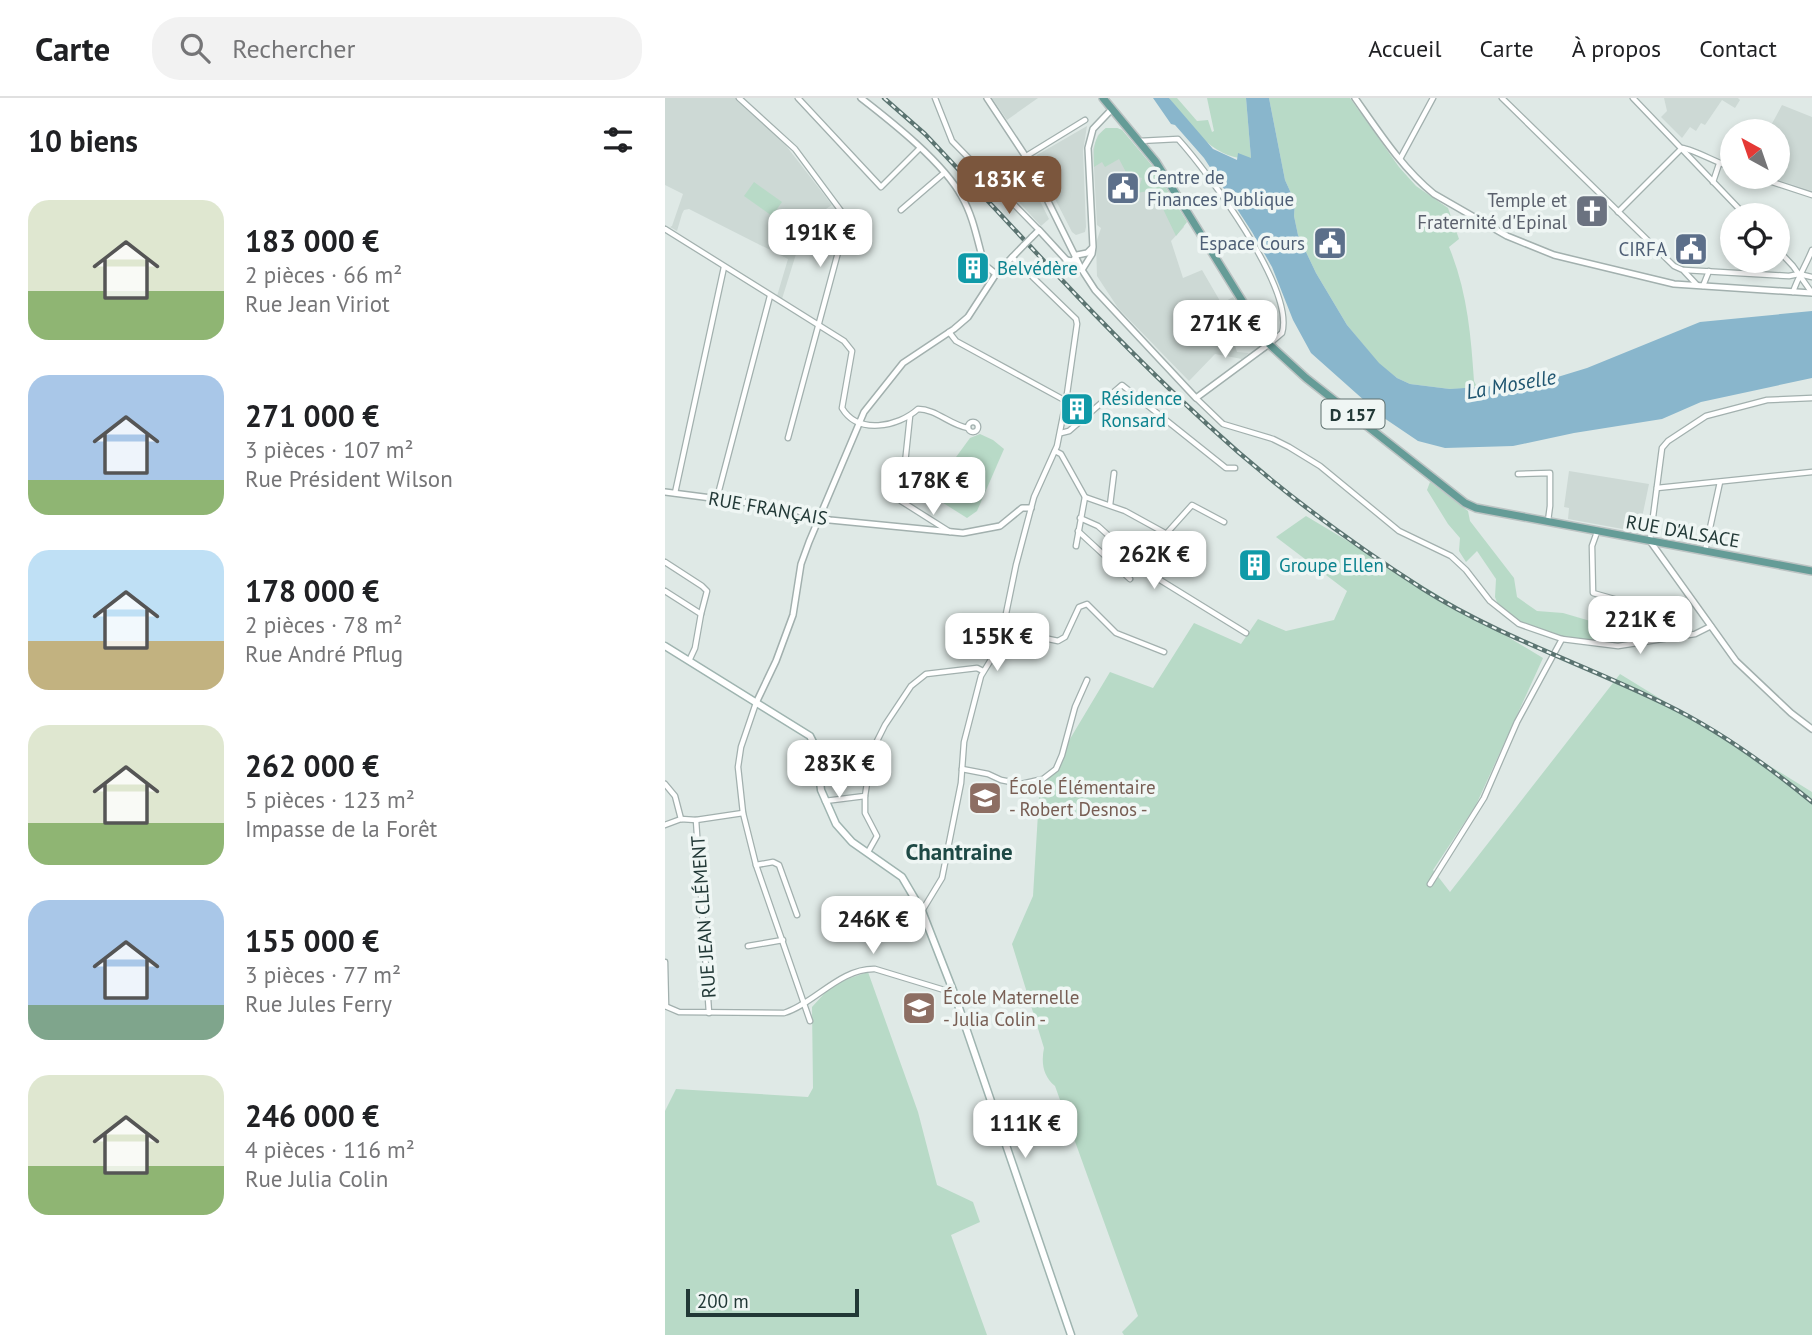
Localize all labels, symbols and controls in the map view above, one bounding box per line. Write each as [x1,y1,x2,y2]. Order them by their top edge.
search box [152,17,642,80]
text: Carte [35,27,110,70]
icon: search [176,29,214,67]
text: Rechercher [232,32,355,65]
text: Accueil [1368,33,1442,64]
text: Carte [1480,33,1534,64]
text: À propos [1572,33,1661,64]
text: Contact [1699,33,1777,64]
north arrow [1720,119,1790,189]
map controls [1720,119,1790,273]
text: 10 biens [28,121,138,160]
icon: filters [599,121,637,159]
pin: 183K € [952,156,1066,216]
text: 183K € [973,164,1045,193]
place label: Centre de Finances Publique [1147,165,1294,211]
public building icon: Centre de Finances Publique [1104,169,1142,207]
place label: Temple et Fraternité d'Epinal [1417,188,1568,234]
church icon: Temple et Fraternité d'Epinal [1573,192,1611,230]
button: locate [1720,203,1790,273]
pin: 191K € [763,209,877,269]
text: 191K € [784,217,856,246]
text: 183 000 € [245,221,379,260]
public building icon: Espace Cours [1311,224,1349,262]
icon: home [84,228,168,312]
public building icon: CIRFA [1672,230,1710,268]
place label: Espace Cours [1199,231,1305,255]
place label: CIRFA [1618,237,1667,261]
building icon: Belvédère [954,249,992,287]
place label: Belvédère [997,256,1078,280]
text: 2 pièces · 66 m² [245,260,402,289]
text: Rue Jean Viriot [245,289,390,318]
pin: 271K € [1168,300,1282,360]
text: 271K € [1189,308,1261,337]
water label: La Moselle [1464,363,1558,405]
place label: Résidence Ronsard [1101,386,1182,432]
building icon: Résidence Ronsard [1058,390,1096,428]
text: 271 000 € [245,396,379,435]
road number: D 157 [1321,400,1385,428]
icon: home [84,403,168,487]
text: 3 pièces · 107 m² [245,435,414,464]
pin: 178K € [876,458,990,517]
text: Rue Président Wilson [245,464,453,493]
text: 178K € [897,465,969,494]
street label: RUE FRANÇAIS [707,486,829,530]
street label: RUE D'ALSACE [1624,509,1742,553]
pin: 262K € [1097,532,1211,591]
text: 262K € [1118,539,1190,568]
building icon: Groupe Ellen [1236,546,1274,584]
place label: Groupe Ellen [1279,553,1384,577]
text: 178 000 € [245,571,379,610]
icon: home [84,578,168,662]
pin: 221K € [1583,596,1697,656]
text: 221K € [1604,604,1676,633]
text: 2 pièces · 78 m² [245,610,402,639]
pin: 155K € [940,614,1054,673]
text: 155K € [961,621,1033,650]
text: Rue André Pflug [245,639,403,668]
pin: 283K € [782,740,896,800]
text: 262 000 € [245,746,379,785]
text: 283K € [803,748,875,777]
icon: home [84,753,168,837]
place label: École Élémentaire - Robert Desnos - [1009,775,1156,821]
school or university icon: École Élémentaire - Robert Desnos - [966,779,1004,817]
text: 5 pièces · 123 m² [245,785,415,814]
text: Impasse de la Forêt [245,814,437,843]
street label: RUE JEAN CLÉMENT [685,834,721,999]
district label: Chantraine [905,837,1013,866]
pin: 246K € [816,896,930,956]
text: 246K € [837,904,909,933]
text: 155 000 € [245,921,379,960]
icon: home [84,928,168,1012]
text: 3 pièces · 77 m² [245,960,401,989]
place label: École Maternelle - Julia Colin - [943,985,1079,1031]
text: Rue Jules Ferry [245,989,392,1018]
school or university icon: École Maternelle - Julia Colin - [900,989,938,1027]
text: 246 000 € [245,1096,379,1135]
pin: 111K € [968,1100,1082,1160]
icon: home [84,1103,168,1187]
text: 111K € [989,1108,1061,1137]
text: 4 pièces · 116 m² [245,1135,415,1164]
text: Rue Julia Colin [245,1164,388,1193]
scale bar [686,1286,859,1318]
text: 200 m [697,1289,749,1313]

